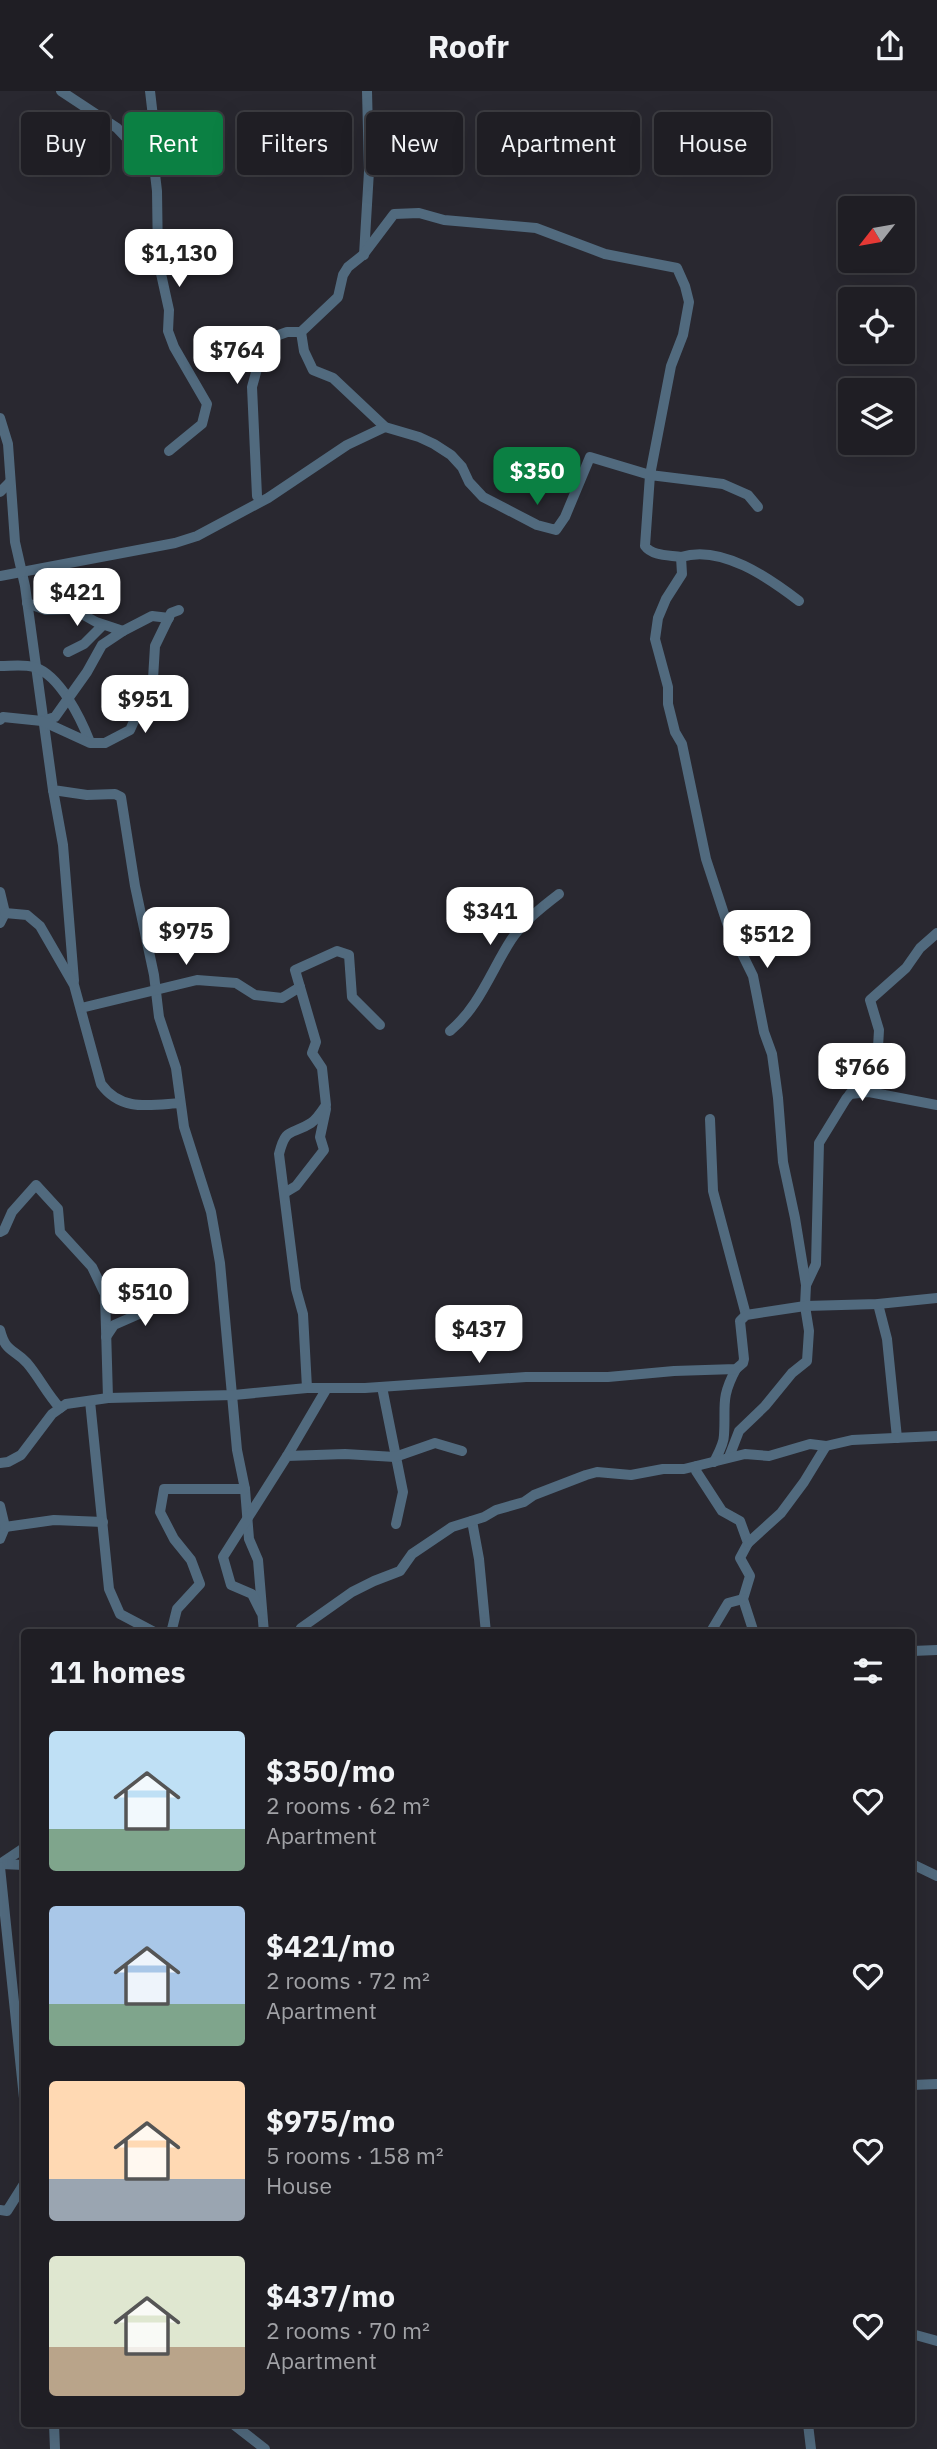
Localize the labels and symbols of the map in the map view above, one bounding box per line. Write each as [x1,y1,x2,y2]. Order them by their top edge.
north arrow [838,196,915,273]
pin: $1,130 [122,229,236,289]
pin: $764 [196,327,278,386]
pin: $350 [496,447,578,507]
pin: $421 [36,568,118,628]
pin: $951 [104,675,186,735]
pin: $341 [449,887,531,947]
pin: $975 [145,907,227,967]
pin: $512 [726,911,808,970]
pin: $766 [821,1044,903,1103]
pin: $510 [104,1269,186,1328]
pin: $437 [438,1305,520,1365]

